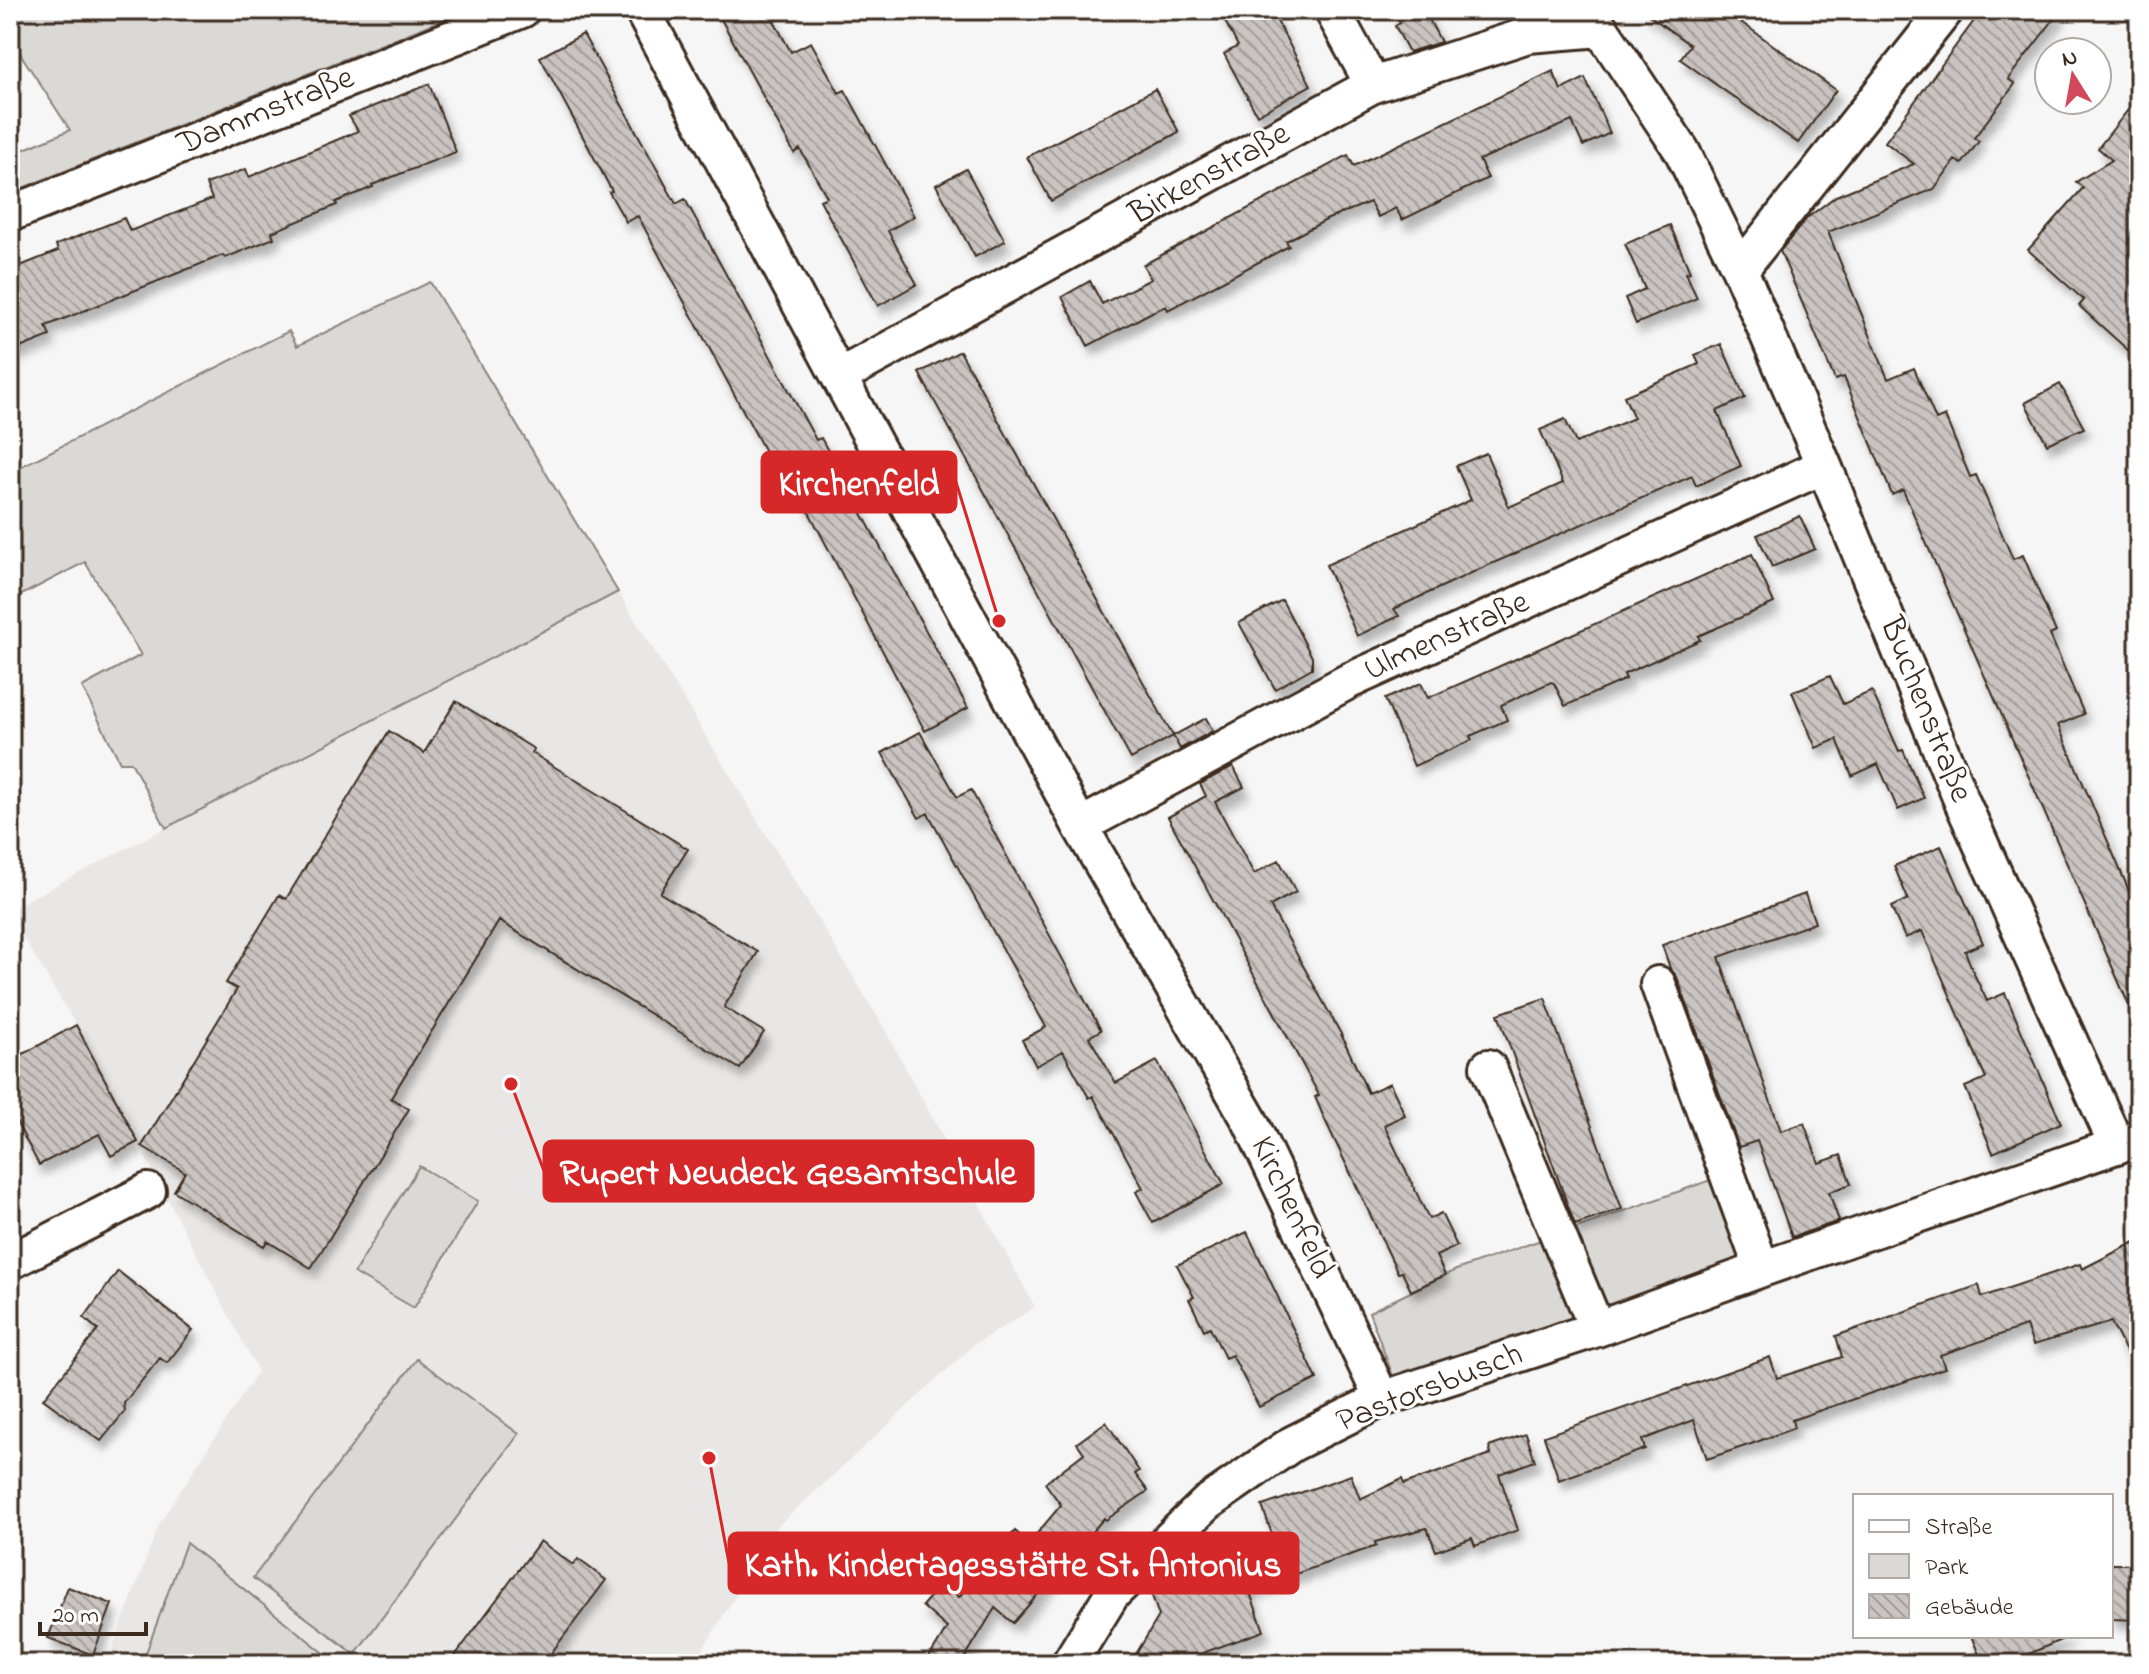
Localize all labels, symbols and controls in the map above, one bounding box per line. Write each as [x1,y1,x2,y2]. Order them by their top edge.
north arrow [2033,36,2113,116]
text: N [2059,42,2080,76]
street label: Dammstraße [169,54,363,171]
street label: Birkenstraße [1120,110,1300,240]
callout: Kirchenfeld [762,452,956,512]
text: Kirchenfeld [778,460,940,513]
street label: Ulmenstraße [1356,578,1538,696]
street label: Buchenstraße [1865,609,1985,811]
street label: Kirchenfeld [1236,1128,1346,1288]
callout: Rupert Neudeck Gesamtschule [544,1141,1033,1201]
text: Rupert Neudeck Gesamtschule [560,1149,1017,1202]
street label: Pastorsbusch [1329,1331,1531,1447]
legend [1853,1494,2113,1638]
text: Straße [1925,1511,1992,1546]
callout: Kath. Kindertagesstätte St. Antonius [729,1533,1298,1593]
text: Kath. Kindertagesstätte St. Antonius [744,1541,1282,1595]
text: Park [1925,1551,1969,1586]
scale bar [40,1586,146,1636]
text: Gebäude [1925,1591,2014,1626]
text: 20 m [52,1599,99,1634]

